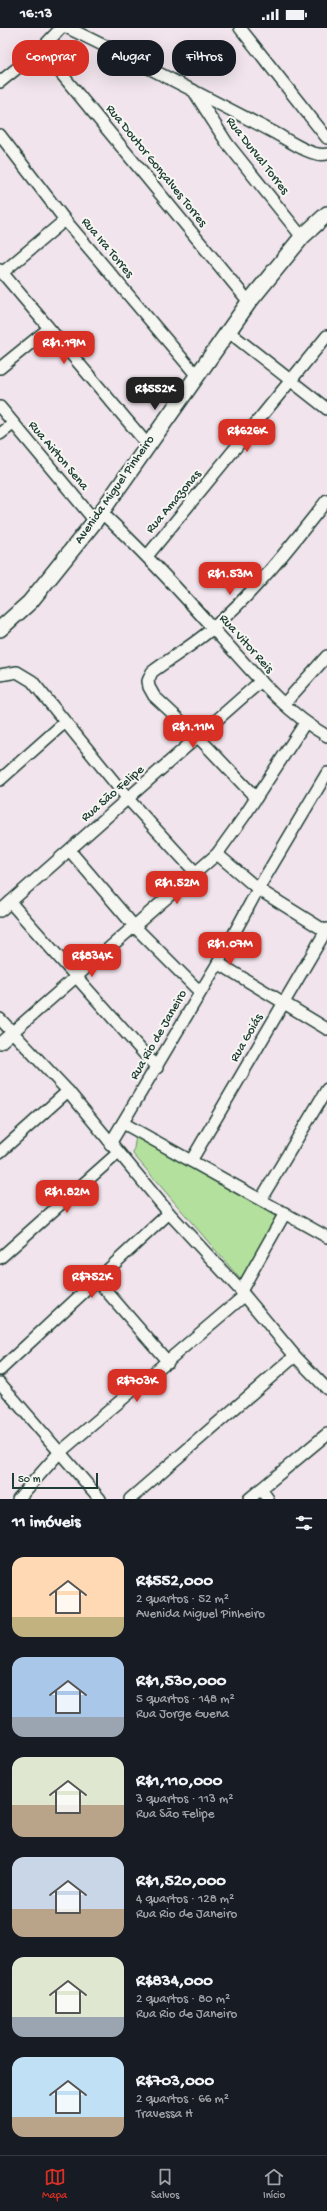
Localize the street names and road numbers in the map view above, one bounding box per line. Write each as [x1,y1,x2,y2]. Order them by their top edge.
street label: Rua Doutor Gonçalves Torres [102,102,211,231]
street label: Rua Durval Torres [222,114,293,198]
street label: Rua Ira Torres [78,215,137,282]
street label: Rua Airton Sena [25,418,92,494]
street label: Avenida Miguel Pinheiro [72,433,158,547]
street label: Rua Amazonas [143,466,206,537]
street label: Rua Vitor Reis [216,611,277,677]
street label: Rua São Felipe [78,762,148,825]
street label: Rua Rio de Janeiro [127,987,191,1083]
street label: Rua Goiás [227,1010,267,1065]

